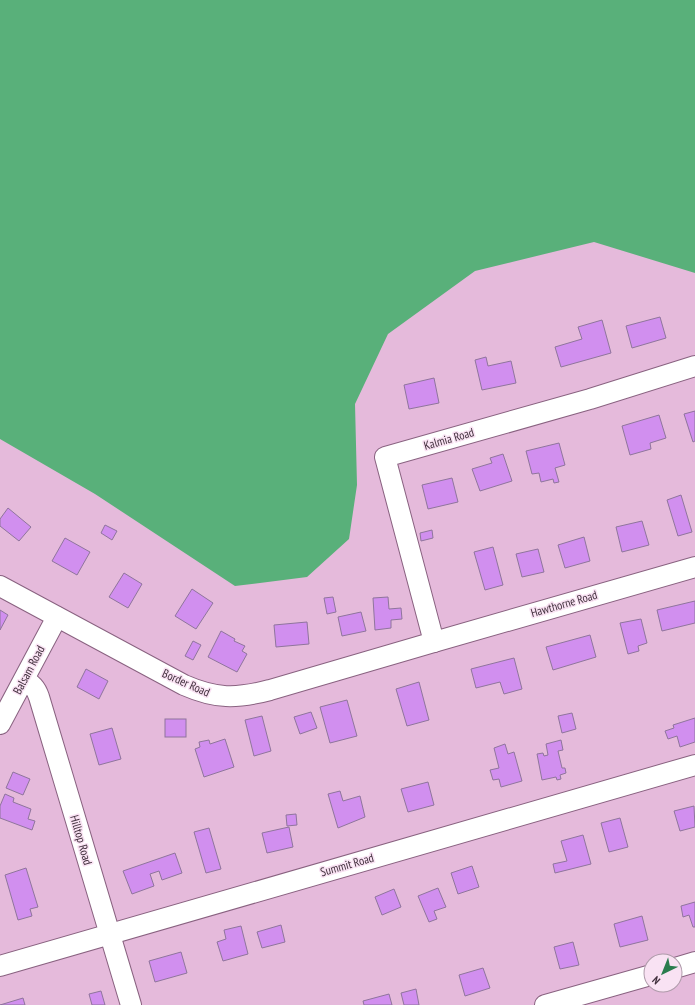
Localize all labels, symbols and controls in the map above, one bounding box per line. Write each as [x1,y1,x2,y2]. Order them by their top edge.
street label: Kalmia Road [422,424,476,453]
street label: Hawthorne Road [529,587,599,620]
street label: Balsam Road [10,643,48,697]
street label: Border Road [160,665,212,700]
street label: Hilltop Road [67,813,96,867]
street label: Summit Road [318,850,375,879]
north arrow [643,953,683,993]
text: N [649,973,663,987]

